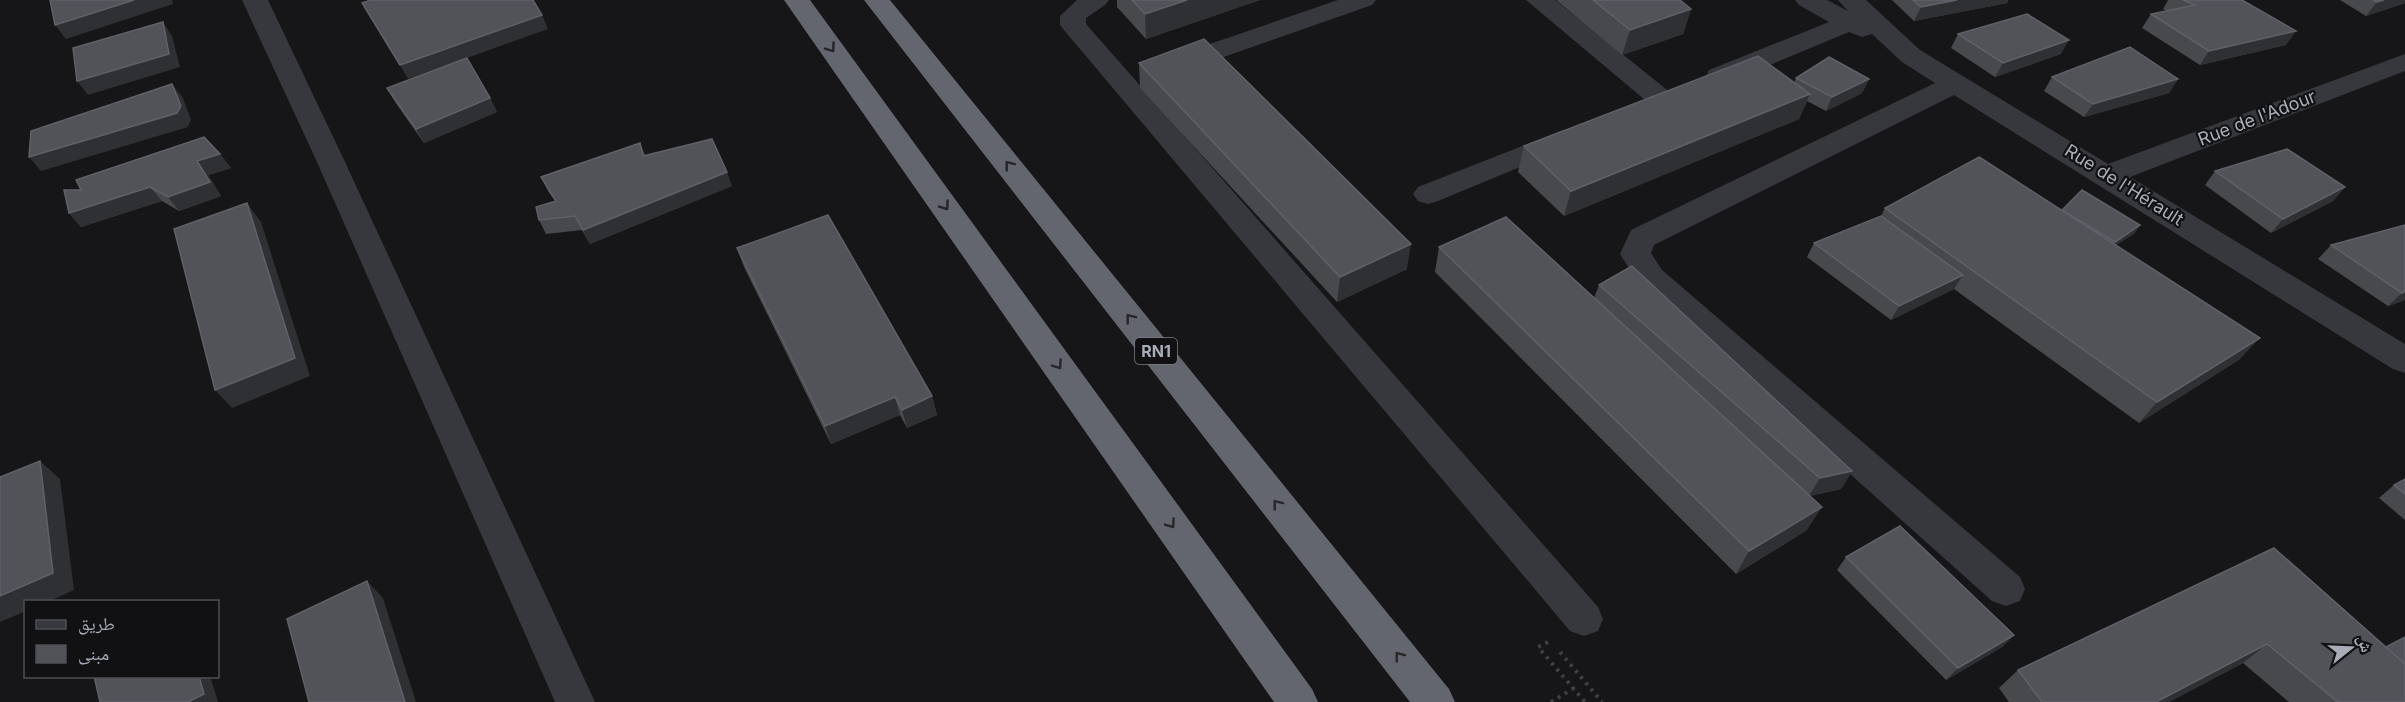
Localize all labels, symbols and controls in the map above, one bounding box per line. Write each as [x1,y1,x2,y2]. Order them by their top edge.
one-way arrow [824,41,835,52]
street label: Rue de l'Adour [2195,85,2319,150]
street label: Rue de l'Hérault [2061,140,2188,230]
one-way arrow [1005,161,1016,172]
one-way arrow [938,200,949,211]
one-way arrow [1126,314,1137,325]
road number: RN1 [1135,338,1177,364]
one-way arrow [1051,359,1062,370]
one-way arrow [1274,499,1285,510]
one-way arrow [1164,517,1175,528]
legend [24,600,219,678]
text: طريق [78,613,115,635]
north arrow [2321,618,2381,678]
text: ش [2353,632,2377,655]
text: مبنى [78,643,109,665]
one-way arrow [1395,652,1406,663]

